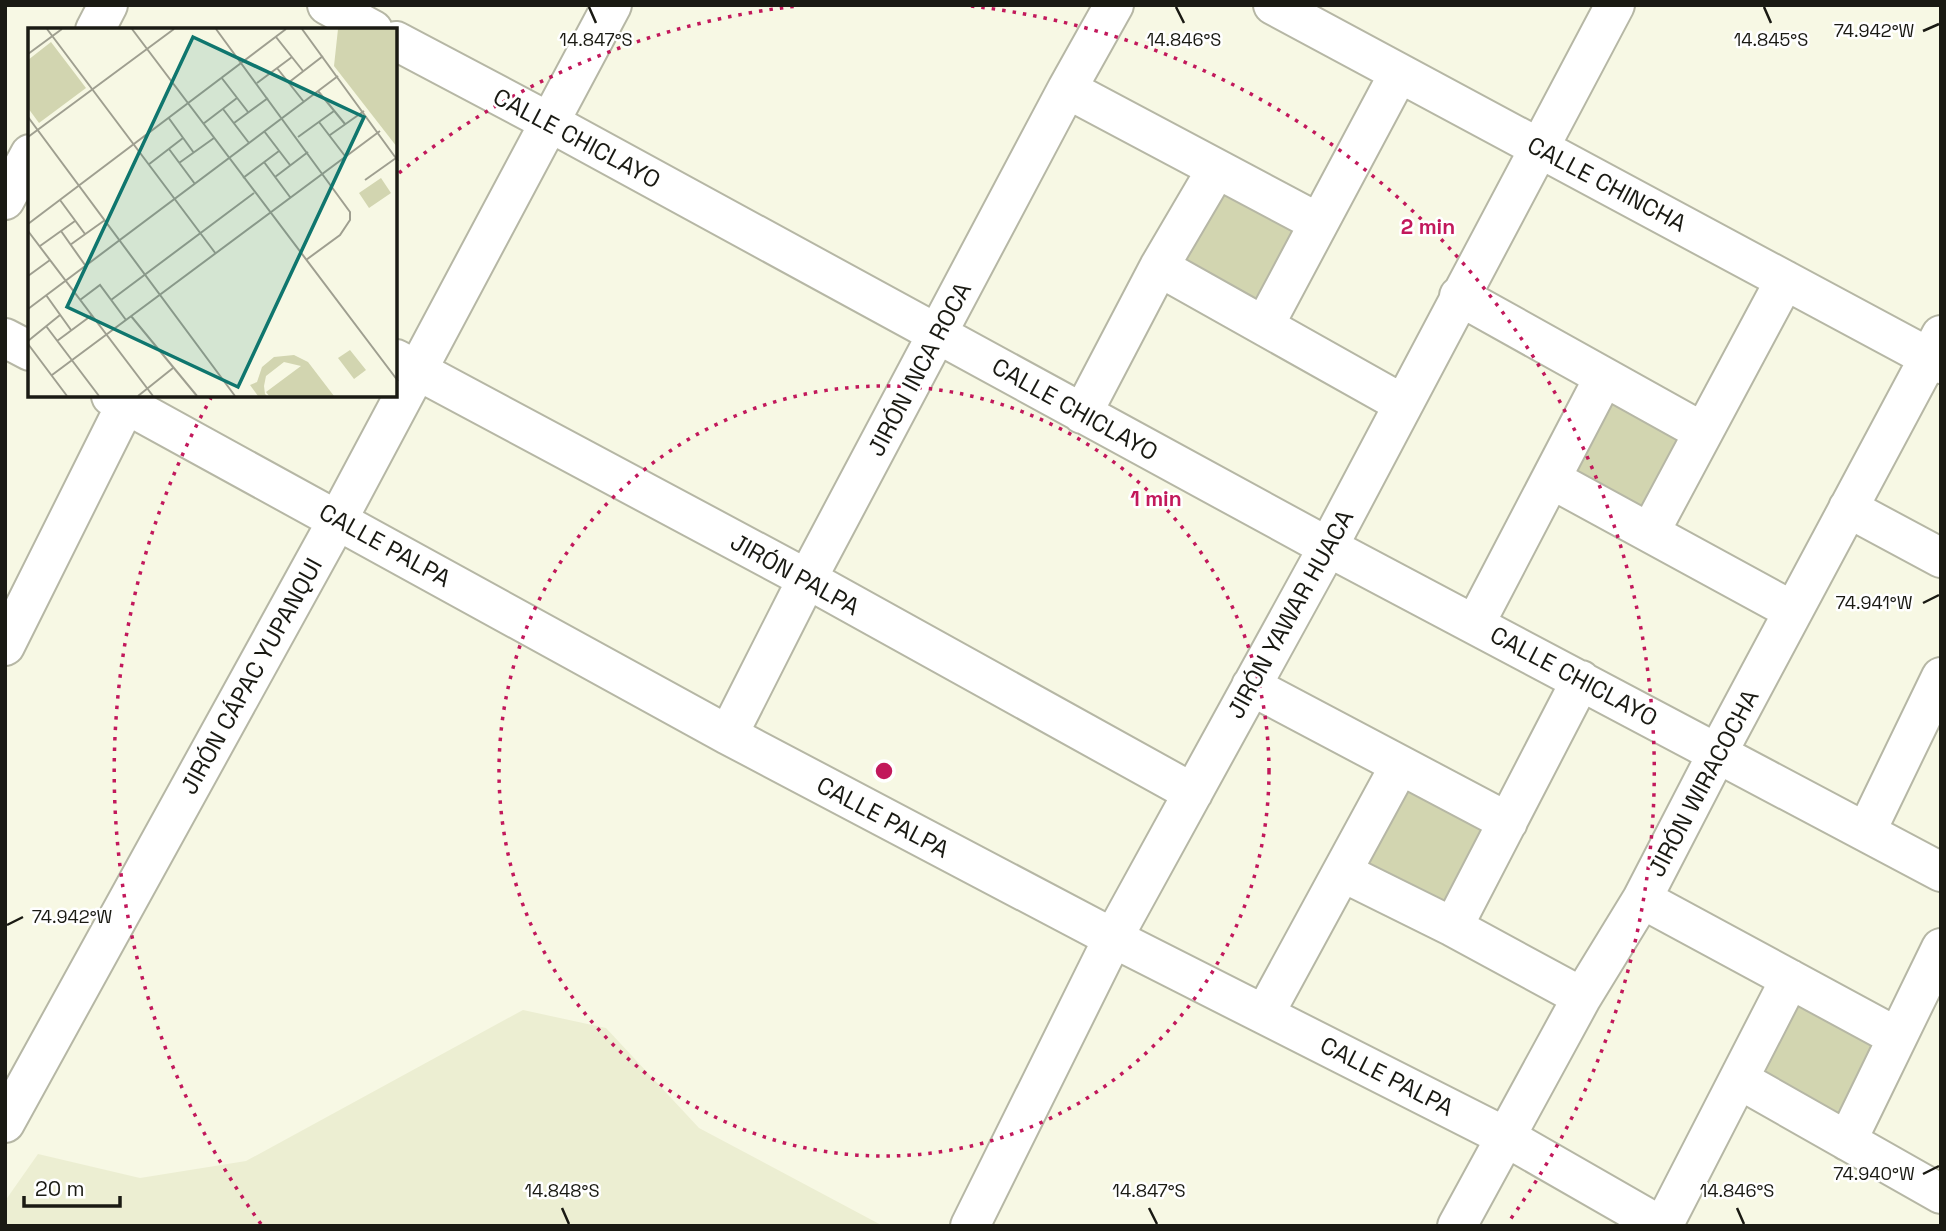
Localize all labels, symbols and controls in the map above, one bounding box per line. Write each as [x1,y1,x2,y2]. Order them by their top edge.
text: 74.942°W [1834,19,1915,42]
inset map [28,28,397,397]
text: 14.847°S [559,28,633,51]
text: 14.846°S [1147,28,1221,51]
text: 14.845°S [1734,28,1808,51]
street label: CALLE CHICLAYO [488,81,666,195]
street label: CALLE CHINCHA [1522,129,1692,239]
text: 2 min [1401,213,1455,240]
street label: JIRÓN INCA ROCA [860,277,978,461]
street label: CALLE CHICLAYO [987,351,1163,467]
text: 1 min [1130,485,1182,512]
street label: CALLE PALPA [314,496,456,594]
street label: JIRÓN YAWAR HUACA [1220,504,1360,724]
street label: JIRÓN PALPA [725,526,865,622]
street label: JIRÓN CÁPAC YUPANQUI [173,552,329,800]
text: 74.941°W [1836,591,1913,614]
street label: CALLE CHICLAYO [1485,619,1663,733]
street label: JIRÓN WIRACOCHA [1641,684,1765,882]
centre of rings [872,759,896,783]
street label: CALLE PALPA [811,769,955,865]
text: 74.942°W [32,905,113,928]
street label: CALLE PALPA [1315,1029,1459,1123]
text: 74.940°W [1833,1162,1915,1185]
scale bar [24,1164,121,1208]
text: 20 m [35,1175,85,1202]
text: 14.848°S [525,1179,599,1202]
text: 14.847°S [1112,1179,1186,1202]
text: 14.846°S [1700,1179,1774,1202]

